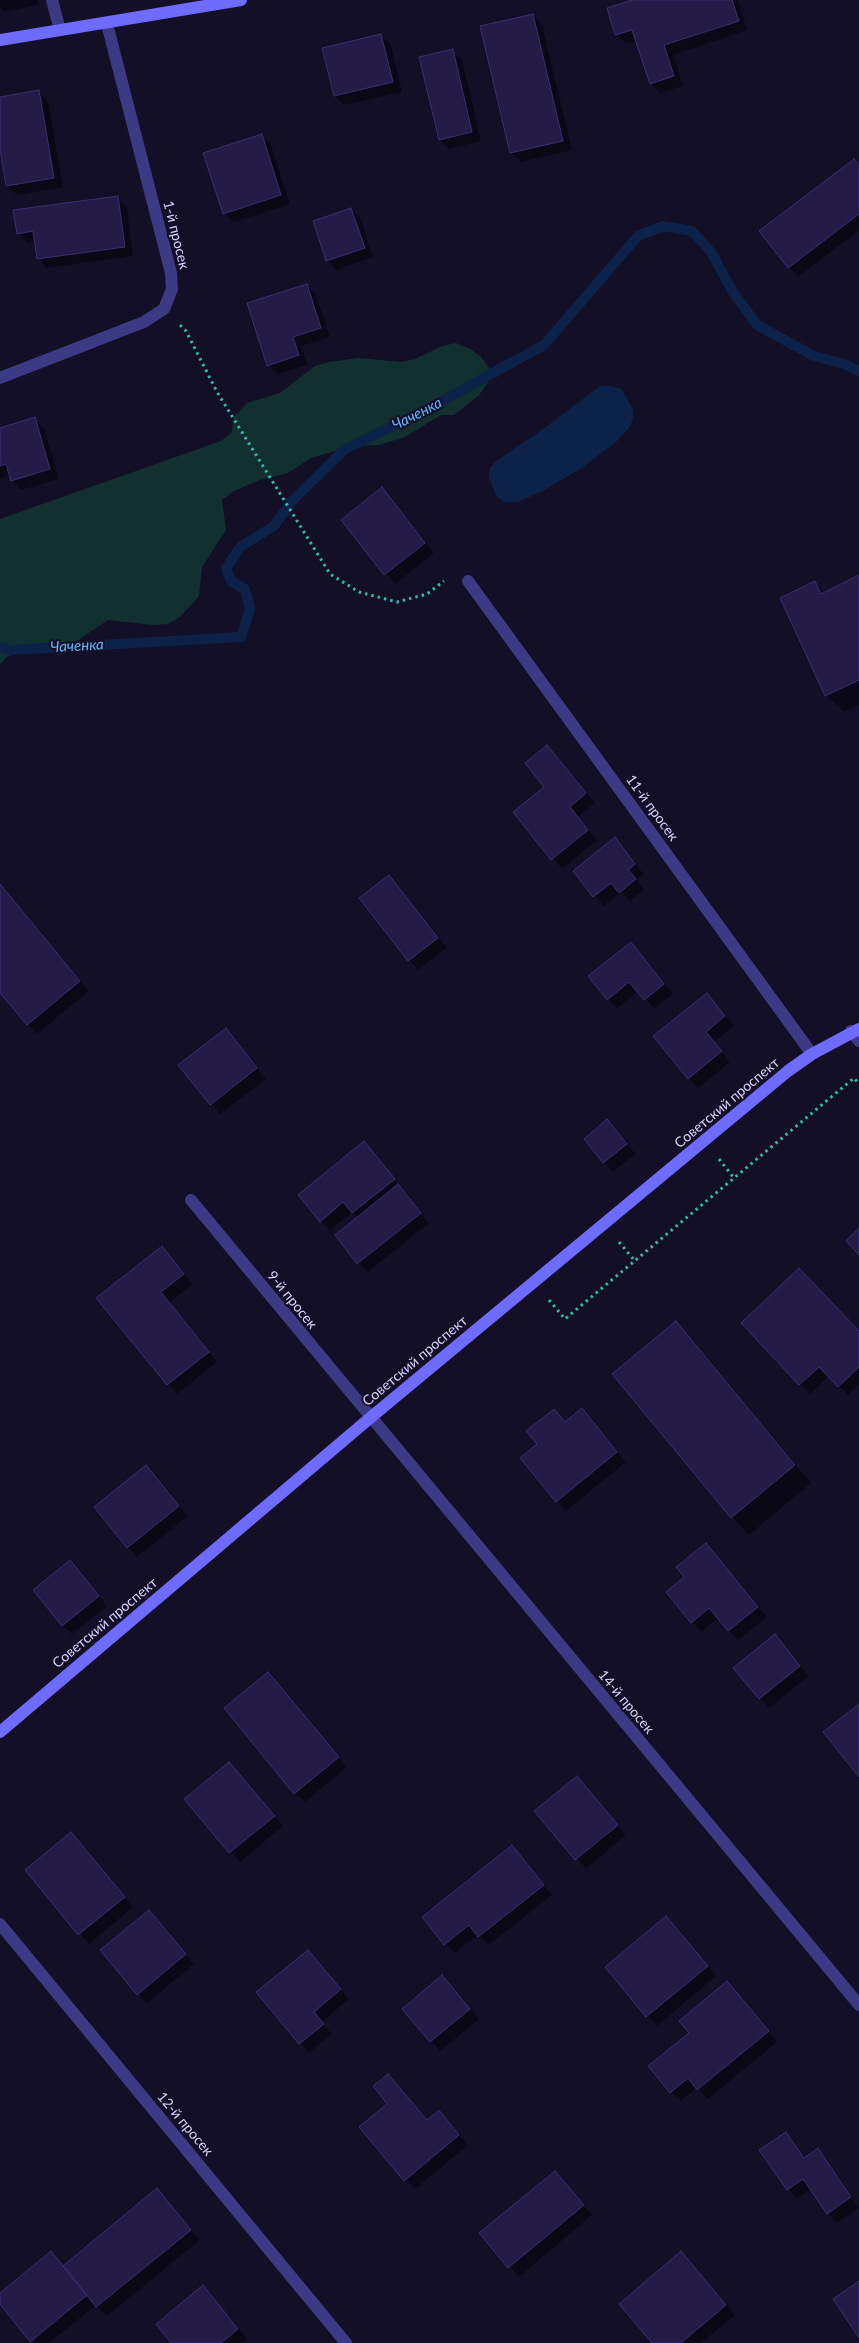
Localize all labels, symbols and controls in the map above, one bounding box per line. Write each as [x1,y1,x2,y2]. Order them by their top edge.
street label: 1-й просек [159,199,193,271]
water label: Чаченка [389,394,445,434]
water label: Чаченка [50,636,104,656]
street label: 11-й просек [622,772,682,844]
street label: Советский проспект [671,1054,783,1152]
street label: 9-й просек [264,1268,320,1332]
street label: Советский проспект [359,1312,471,1410]
street label: Советский проспект [49,1574,161,1672]
street label: 14-й просек [595,1667,657,1737]
street label: 12-й просек [154,2089,216,2159]

